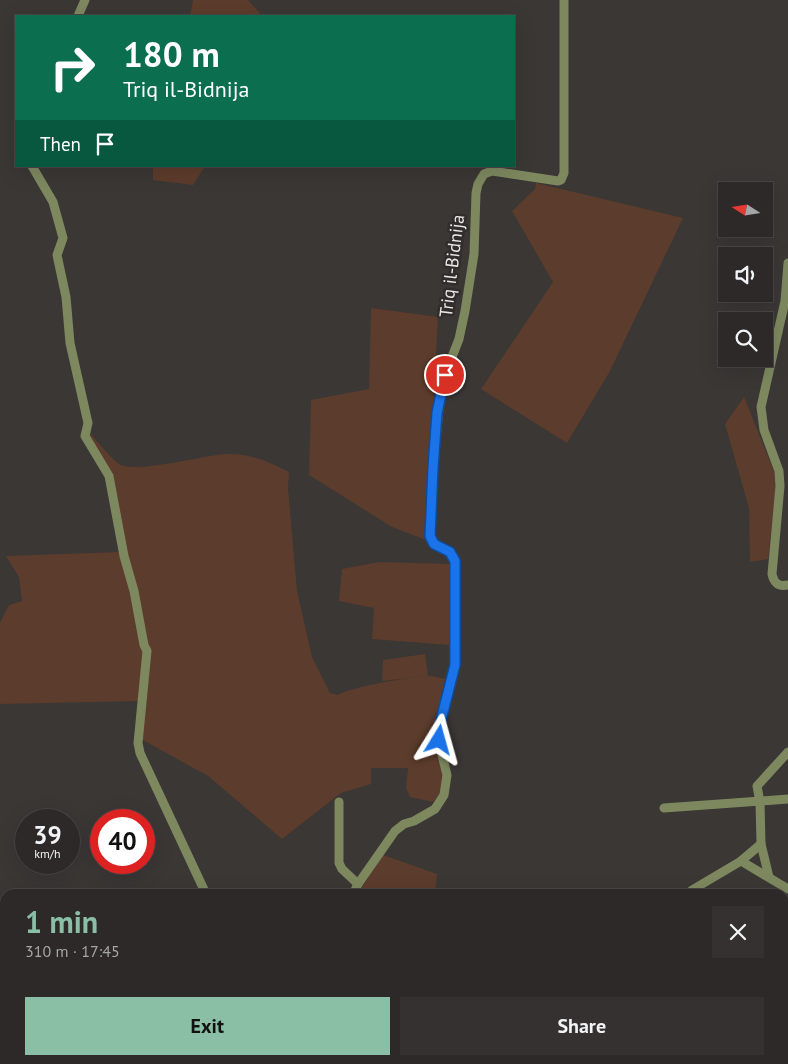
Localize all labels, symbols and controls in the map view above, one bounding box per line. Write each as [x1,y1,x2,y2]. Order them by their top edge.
text: 180 m [123,31,220,77]
icon: right [40,35,105,100]
text: Triq il-Bidnija [123,75,250,103]
icon: arrive [91,130,119,158]
text: Then [40,132,81,156]
north arrow [718,182,772,238]
map controls [718,182,773,367]
street label: Triq il-Bidnija [434,213,469,319]
button: sound [718,247,773,302]
button: search [718,312,773,367]
pin [424,354,466,396]
icon: arrive [431,361,459,389]
position arrow [412,713,464,765]
speed limit sign: 40 [90,809,155,874]
text: 39 [33,819,62,851]
text: km/h [34,846,61,861]
text: 1 min [25,902,98,941]
button: close [712,906,764,958]
text: 310 m · 17:45 [25,941,120,961]
button: Exit [25,997,390,1055]
button: Share [400,997,764,1055]

